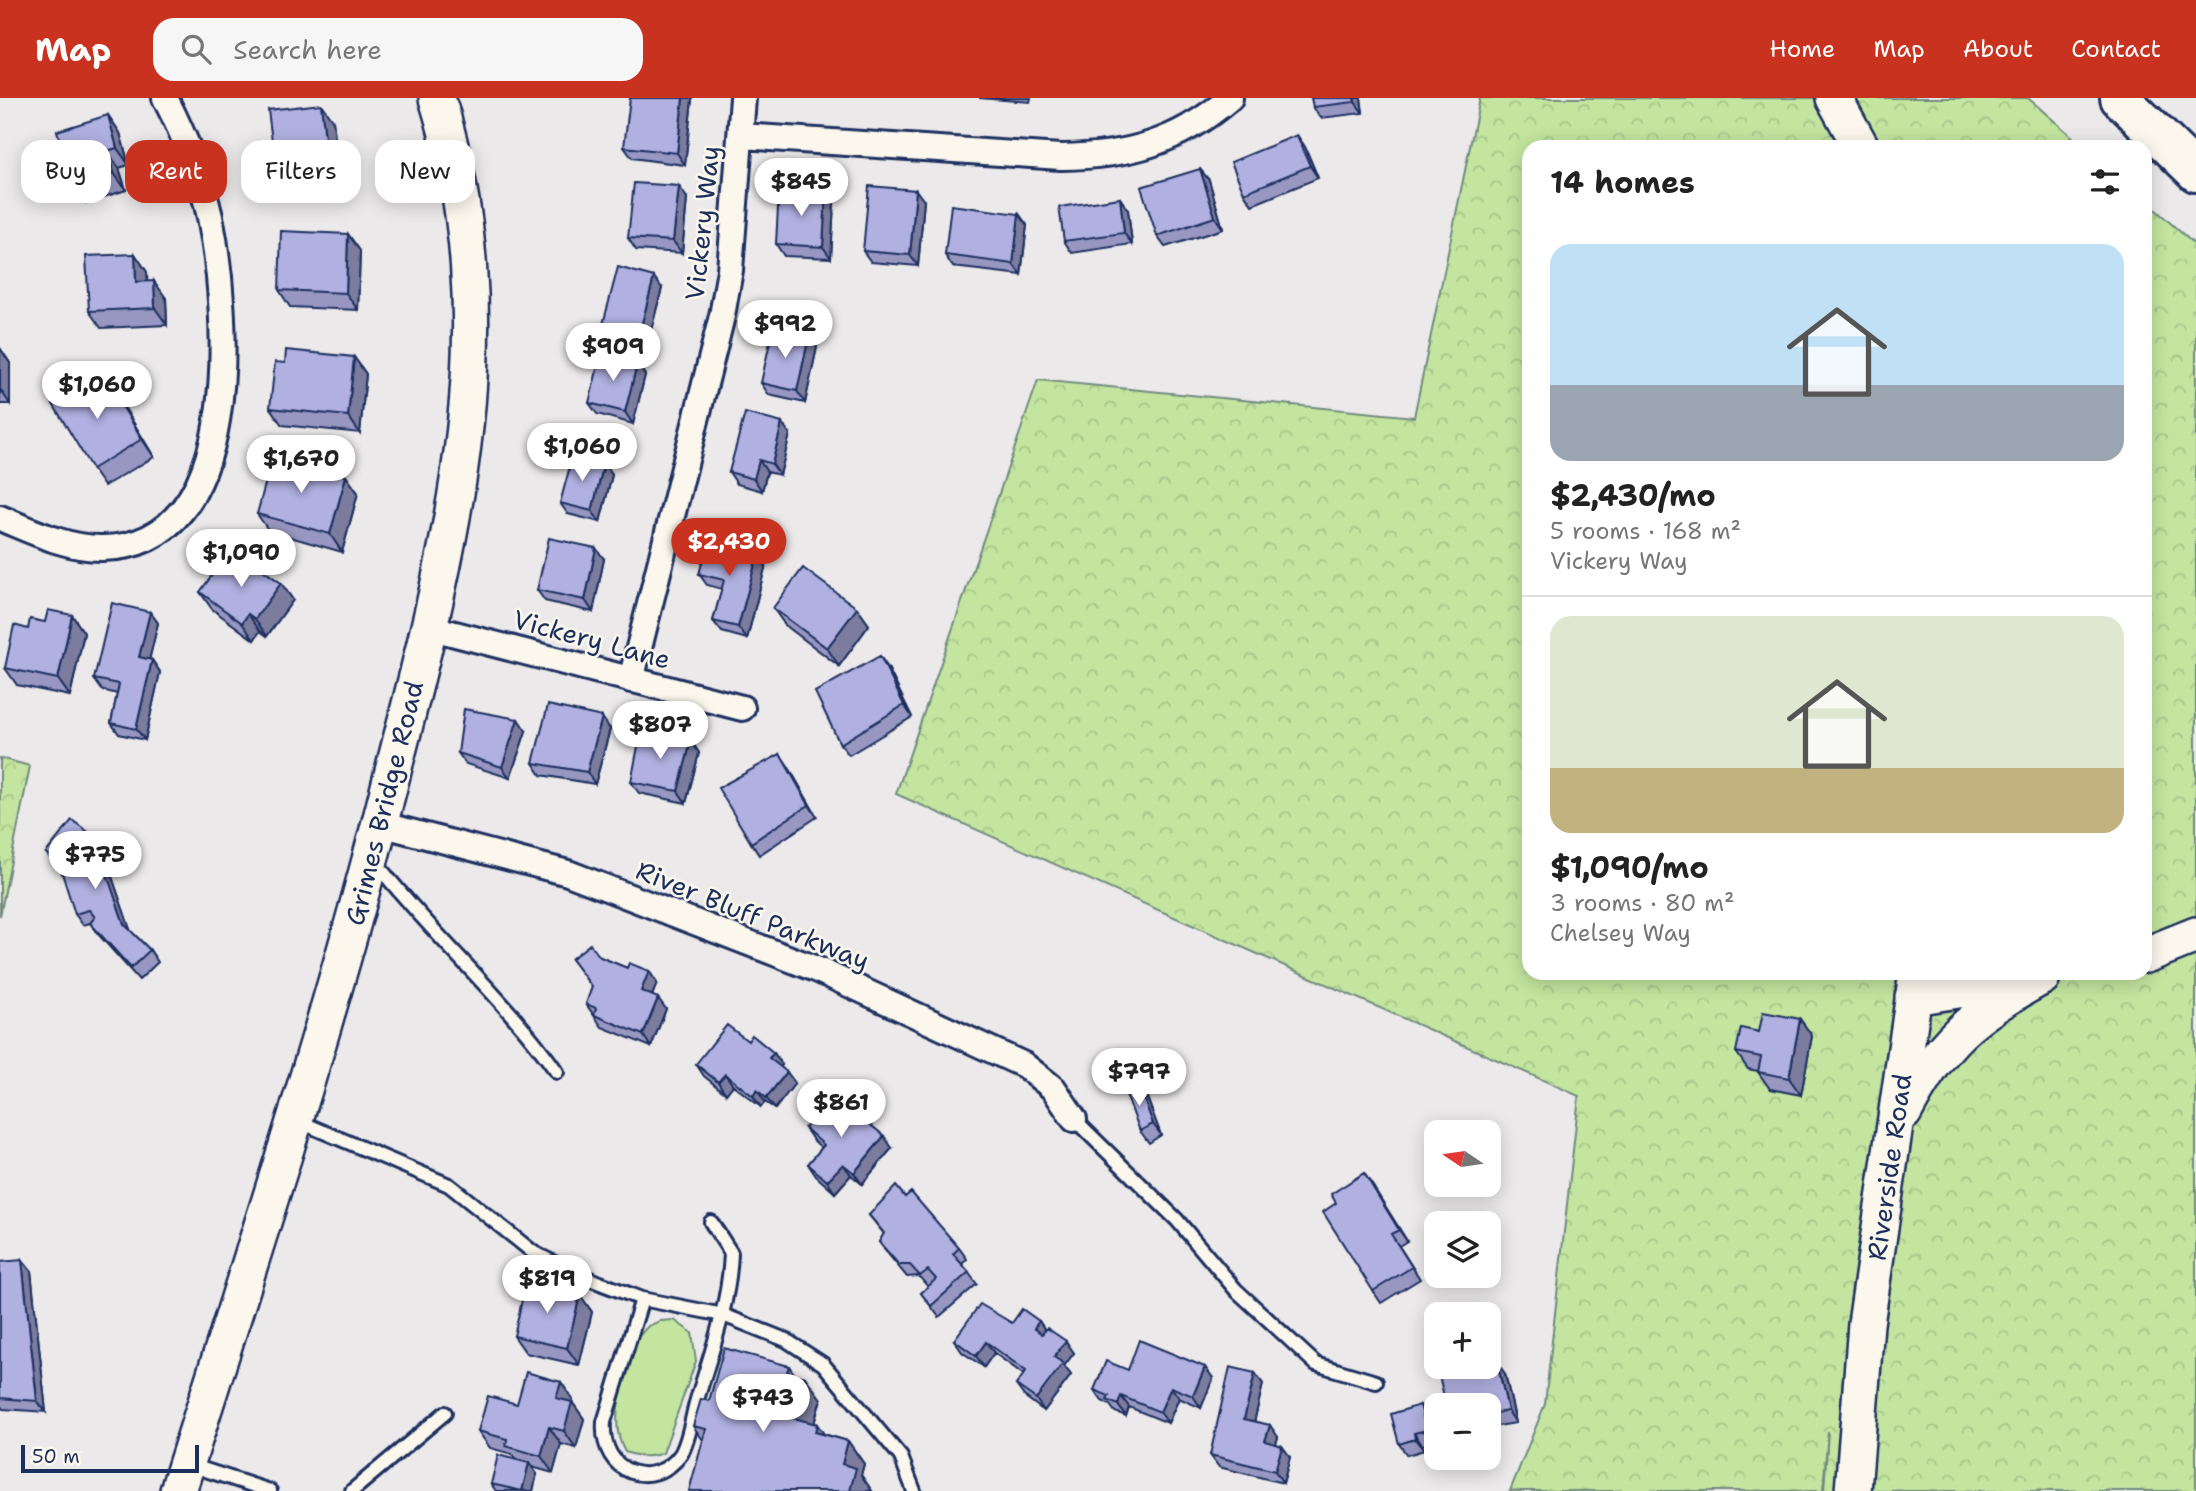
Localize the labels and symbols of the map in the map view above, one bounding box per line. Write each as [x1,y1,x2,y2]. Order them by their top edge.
street label: Vickery Way [676,144,728,302]
pin: $845 [760,158,842,218]
pin: $992 [744,300,826,360]
pin: $909 [572,324,654,383]
pin: $1,060 [40,362,154,421]
pin: $1,060 [525,424,639,483]
pin: $1,670 [244,436,358,495]
pin: $2,430 [672,518,786,578]
pin: $1,090 [184,530,298,589]
street label: Vickery Lane [509,601,675,677]
street label: Grimes Bridge Road [337,677,431,929]
pin: $807 [619,702,701,761]
pin: $775 [54,832,136,891]
street label: River Bluff Parkway [631,852,875,978]
pin: $797 [1098,1048,1180,1108]
street label: Riverside Road [1859,1071,1919,1263]
pin: $861 [800,1080,882,1139]
north arrow [1424,1120,1502,1197]
pin: $819 [506,1256,588,1315]
pin: $743 [722,1374,804,1434]
scale bar [21,1442,200,1474]

